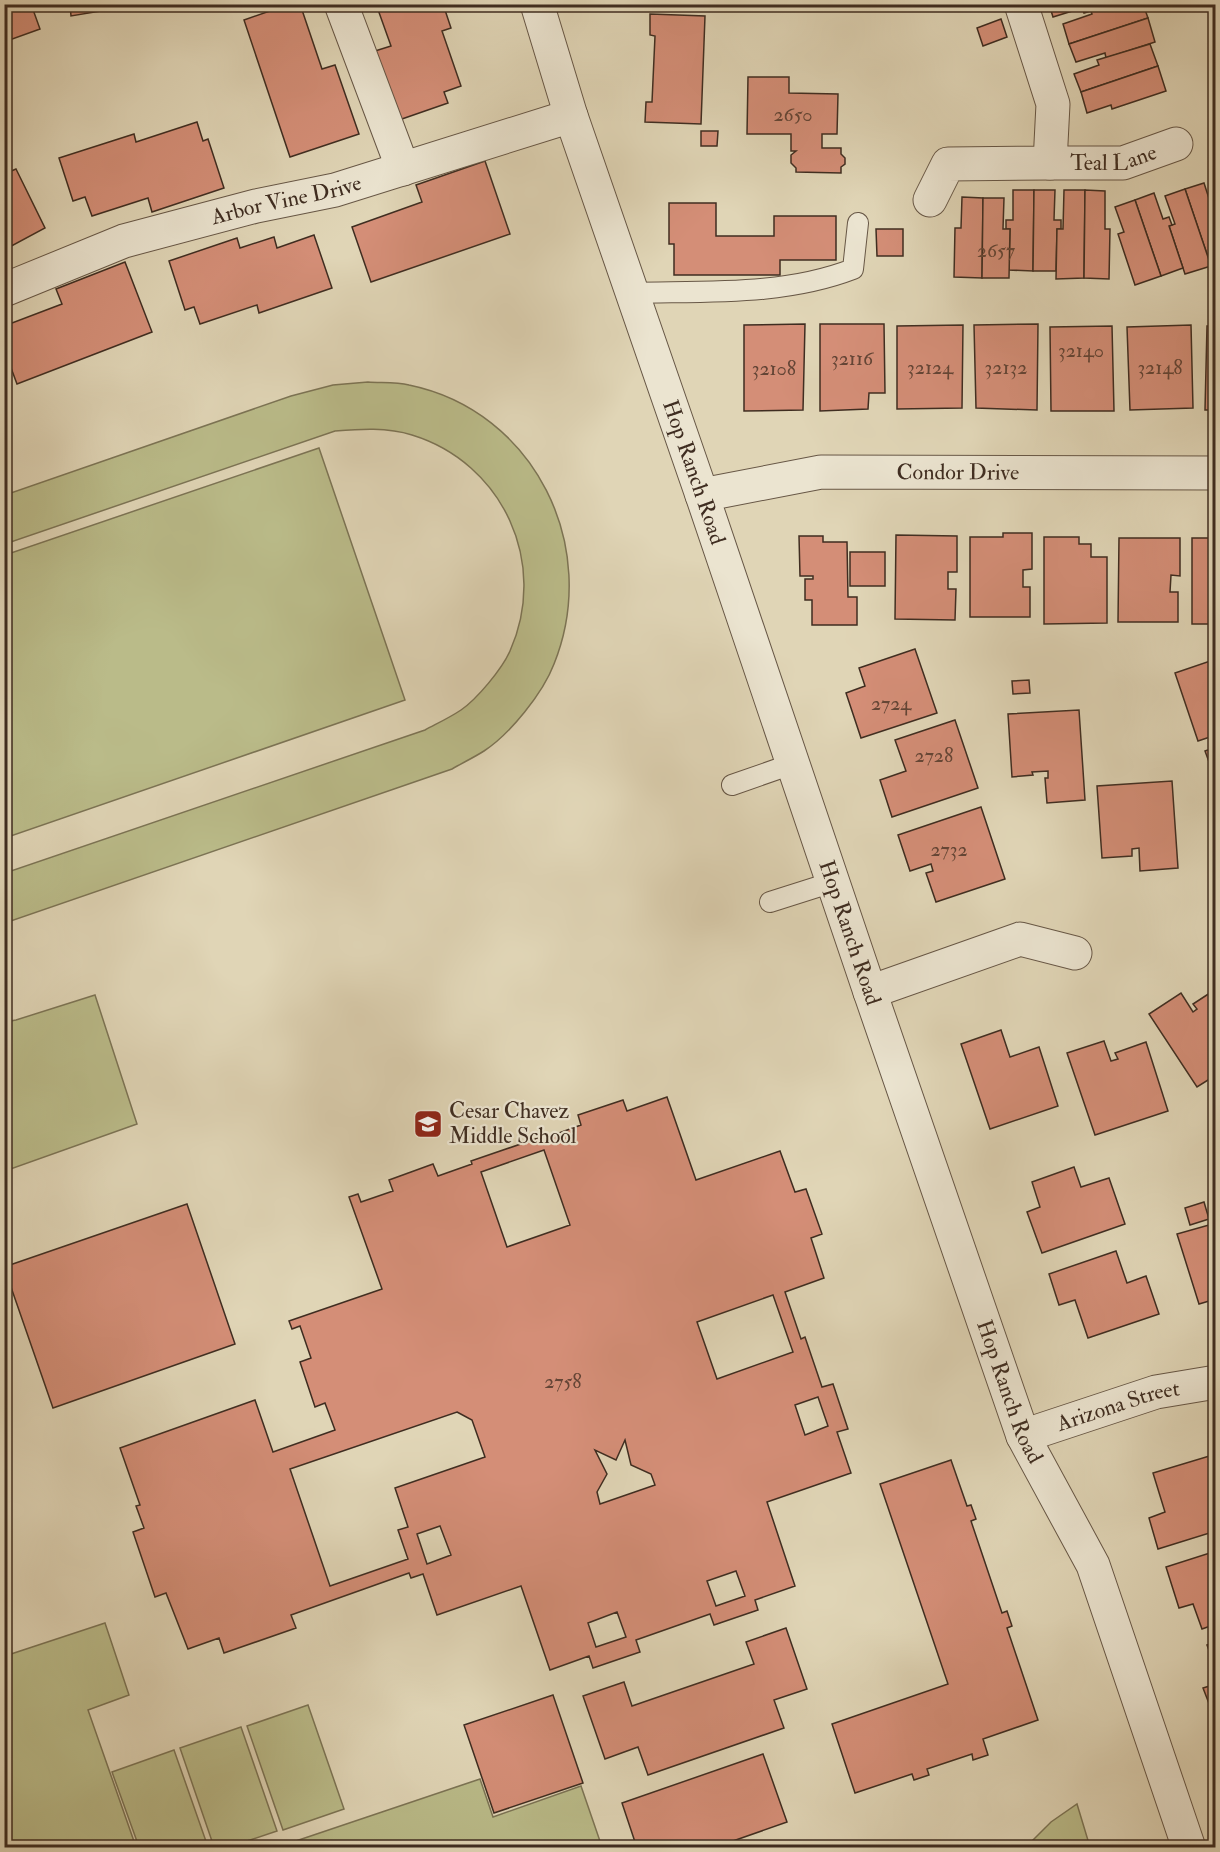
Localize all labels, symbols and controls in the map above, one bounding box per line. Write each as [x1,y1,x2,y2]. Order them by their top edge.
house number: 2650 [773,102,813,127]
street label: Teal Lane [1070,138,1161,177]
street label: Arbor Vine Drive [207,169,365,232]
house number: 2657 [977,238,1015,263]
house number: 32140 [1058,338,1104,363]
house number: 32116 [831,346,874,371]
house number: 32124 [907,355,954,380]
house number: 32132 [985,355,1027,380]
house number: 32148 [1137,355,1183,380]
house number: 32108 [752,356,796,381]
street label: Hop Ranch Road [656,396,732,549]
street label: Condor Drive [896,458,1019,487]
house number: 2724 [871,691,912,716]
house number: 2728 [915,743,953,768]
house number: 2732 [930,837,968,862]
street label: Hop Ranch Road [812,856,888,1009]
place label: Cesar Chavez Middle School [449,1097,577,1150]
school or university icon: Cesar Chavez Middle School [412,1108,444,1140]
street label: Hop Ranch Road [970,1316,1049,1469]
house number: 2758 [544,1369,582,1394]
street label: Arizona Street [1052,1374,1182,1438]

